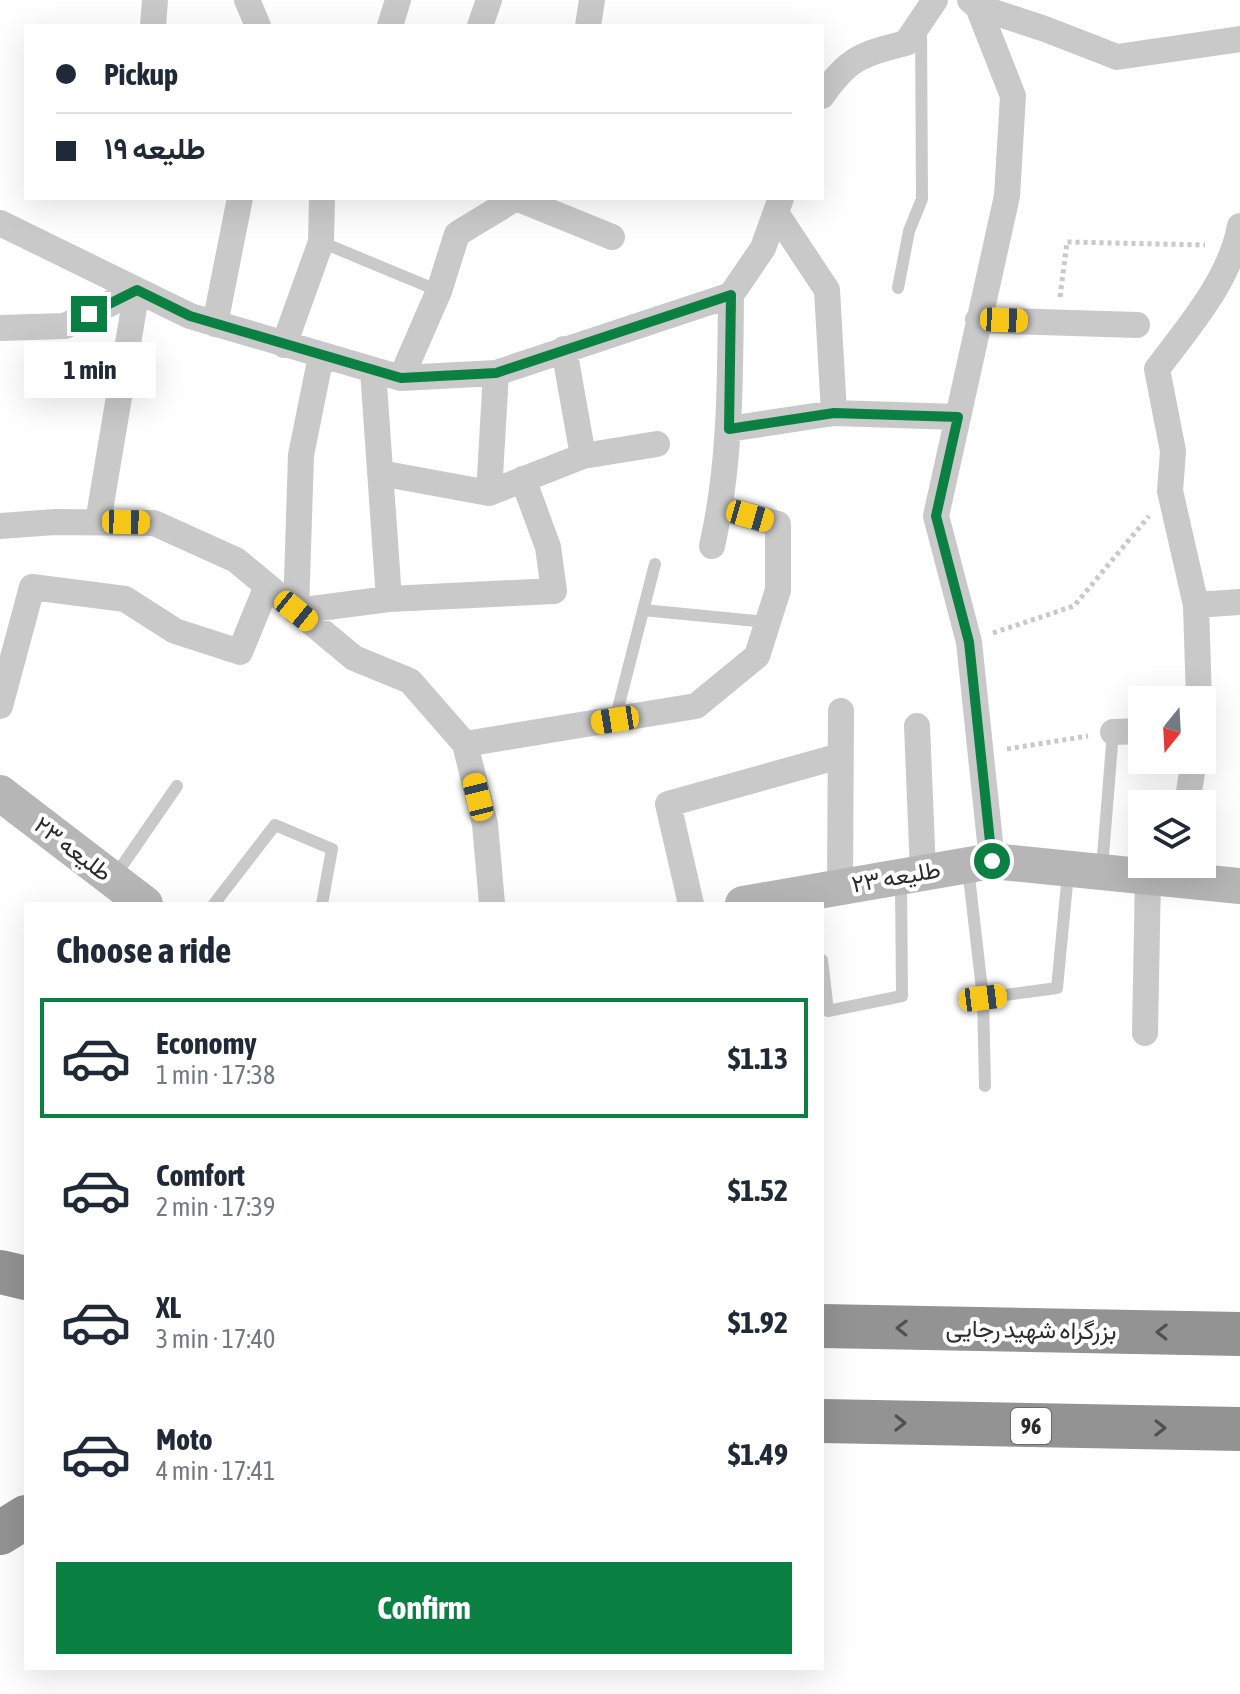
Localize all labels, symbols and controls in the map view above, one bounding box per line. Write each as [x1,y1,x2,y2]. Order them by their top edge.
text: Pickup [104,57,178,91]
text: طلیعه ۱۹ [104,131,206,165]
route end [71,296,107,332]
car [980,307,1028,333]
callout: 1 min [23,342,155,398]
text: 1 min [63,355,117,385]
car [724,498,776,534]
car [102,510,150,534]
car [270,587,322,635]
north arrow [1128,686,1216,774]
map controls [1128,686,1216,878]
car [589,704,641,736]
car [461,771,495,823]
button: layers [1128,790,1216,878]
street label: طلیعه ۲۳ [29,811,117,887]
route start [974,843,1010,879]
street label: طلیعه ۲۳ [849,855,943,899]
text: Choose a ride [56,929,231,971]
car [958,983,1008,1013]
icon: car [60,1022,132,1094]
text: Economy [156,1026,257,1060]
text: $1.13 [728,1041,788,1075]
text: 1 min · 17:38 [156,1060,275,1090]
icon: car [60,1154,132,1226]
text: Comfort [156,1158,245,1192]
text: $1.52 [728,1173,788,1207]
text: 2 min · 17:39 [156,1192,275,1222]
icon: car [60,1286,132,1358]
text: XL [156,1290,181,1324]
text: $1.92 [728,1305,788,1339]
street label: بزرگراه شهید رجایی [945,1315,1117,1346]
one-way arrow [895,1319,908,1336]
text: 3 min · 17:40 [156,1324,275,1354]
one-way arrow [1155,1324,1168,1341]
road number: 96 [1011,1408,1051,1444]
one-way arrow [894,1415,907,1432]
icon: car [60,1418,132,1490]
one-way arrow [1154,1419,1167,1437]
text: Moto [156,1422,213,1456]
text: $1.49 [728,1437,788,1471]
text: 4 min · 17:41 [156,1456,275,1486]
button: Confirm [56,1562,792,1654]

